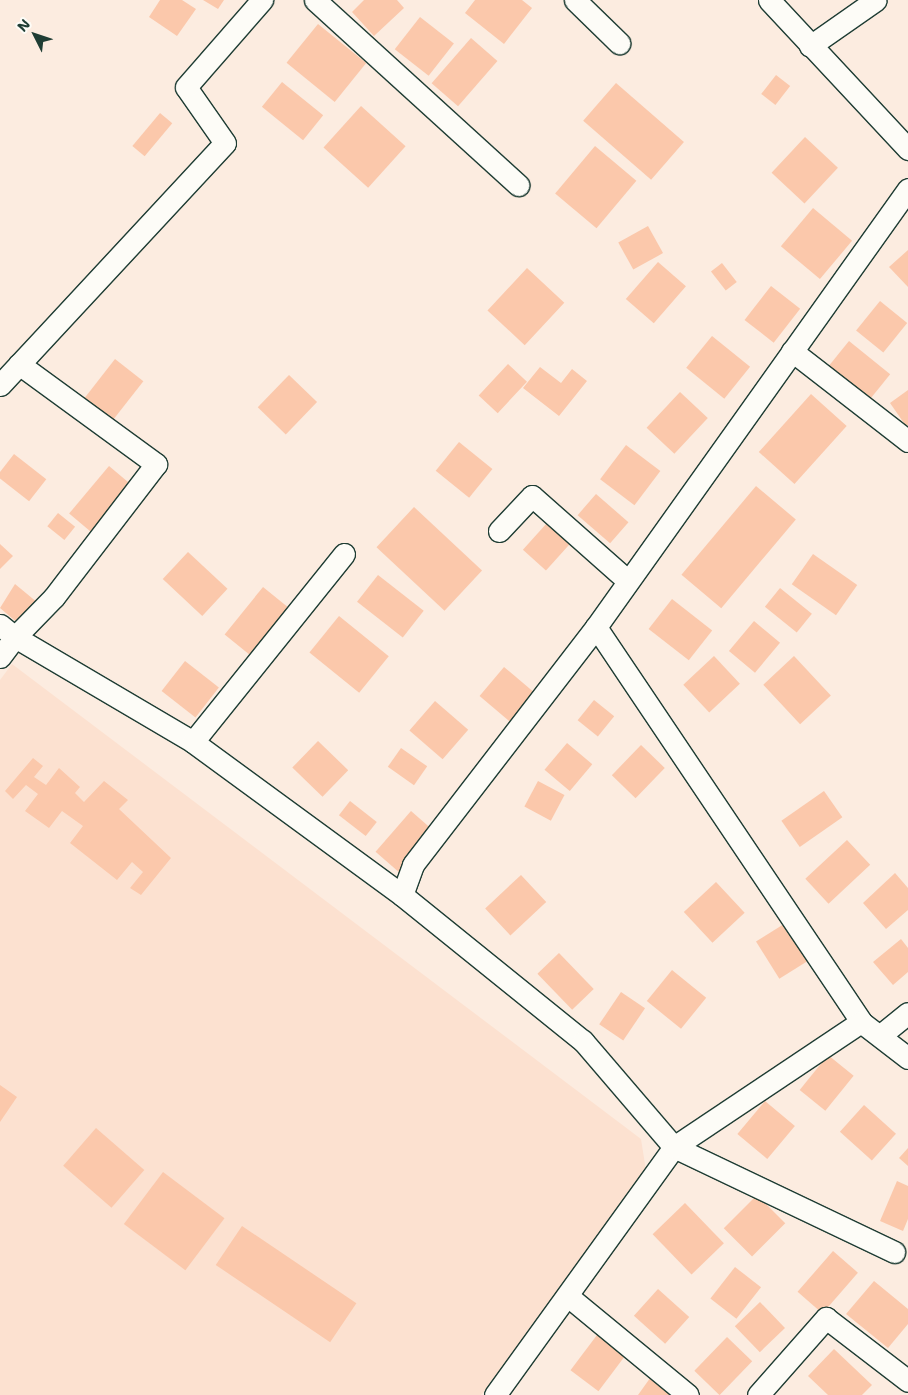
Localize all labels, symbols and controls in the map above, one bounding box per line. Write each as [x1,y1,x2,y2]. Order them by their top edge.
north arrow [10,10,60,60]
text: N [13,15,34,35]

